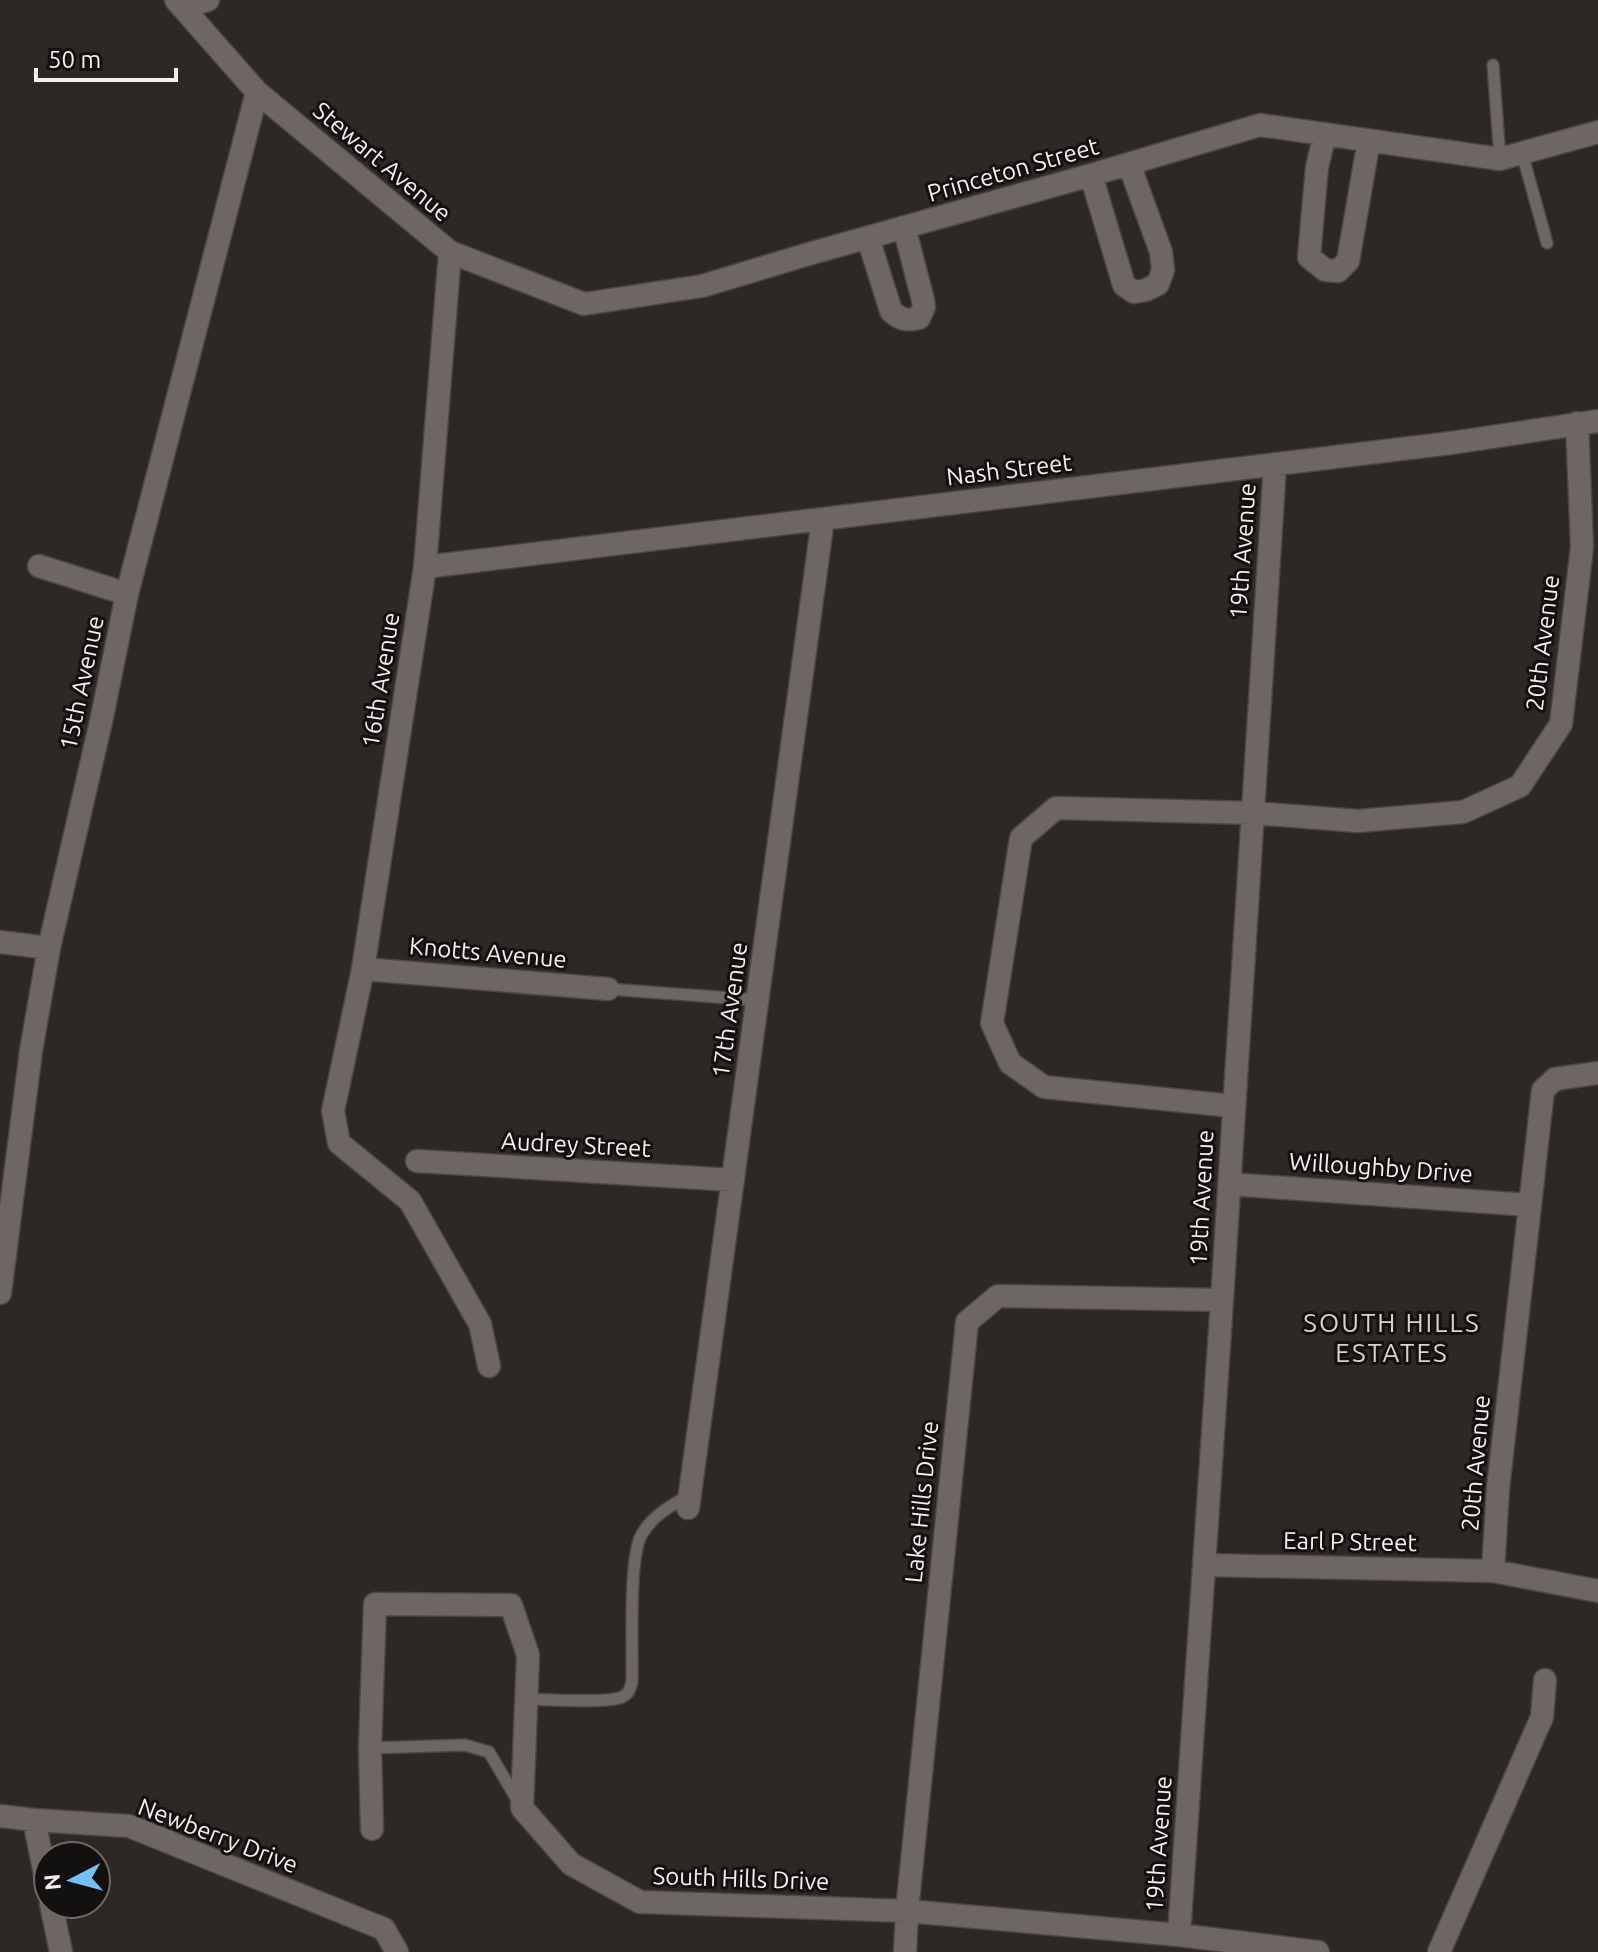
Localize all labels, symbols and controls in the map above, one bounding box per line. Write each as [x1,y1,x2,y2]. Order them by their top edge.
scale bar [36,32,176,82]
text: 50 m [48,46,101,73]
street label: Stewart Avenue [308,96,457,227]
street label: Princeton Street [924,132,1102,207]
street label: Nash Street [945,448,1074,491]
street label: 19th Avenue [1224,482,1261,620]
street label: 20th Avenue [1521,574,1564,712]
street label: 16th Avenue [356,610,405,749]
street label: 15th Avenue [54,613,109,752]
street label: Knotts Avenue [408,932,568,973]
street label: 17th Avenue [707,940,752,1079]
street label: Audrey Street [501,1127,652,1162]
street label: 19th Avenue [1184,1129,1219,1267]
street label: Willoughby Drive [1288,1148,1474,1187]
district label: SOUTH HILLS ESTATES [1303,1308,1481,1367]
street label: 20th Avenue [1456,1394,1495,1532]
street label: Lake Hills Drive [900,1420,943,1584]
street label: Earl P Street [1283,1527,1418,1556]
street label: 19th Avenue [1140,1775,1177,1913]
street label: Newberry Drive [135,1793,302,1878]
north arrow [32,1840,112,1920]
street label: South Hills Drive [652,1862,830,1895]
text: N [38,1873,65,1892]

